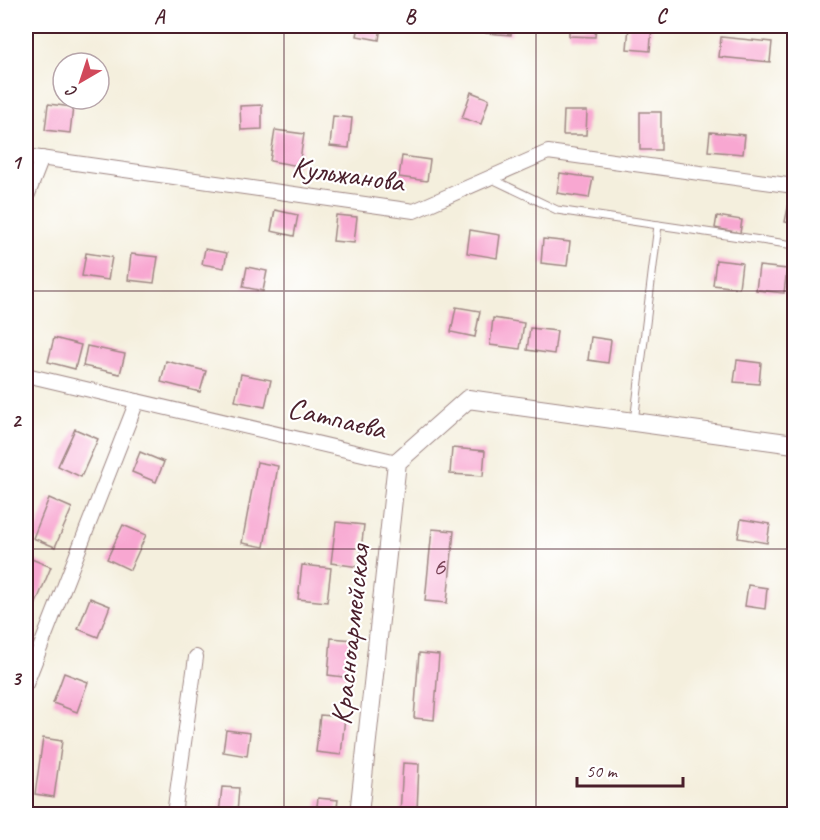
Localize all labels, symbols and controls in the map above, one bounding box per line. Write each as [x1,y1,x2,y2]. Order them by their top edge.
text: A [154,4,166,29]
text: B [405,4,417,29]
text: C [656,4,668,29]
north arrow [51,51,111,111]
text: С [61,80,82,102]
street label: Кульжанова [289,147,408,201]
text: 1 [12,150,23,175]
street label: Сатпаева [284,388,392,448]
text: 2 [12,408,23,433]
street label: Красноармейская [322,541,379,727]
house number: 6 [433,549,446,583]
text: 3 [12,666,23,691]
scale bar [577,750,684,788]
text: 50 m [586,760,619,782]

